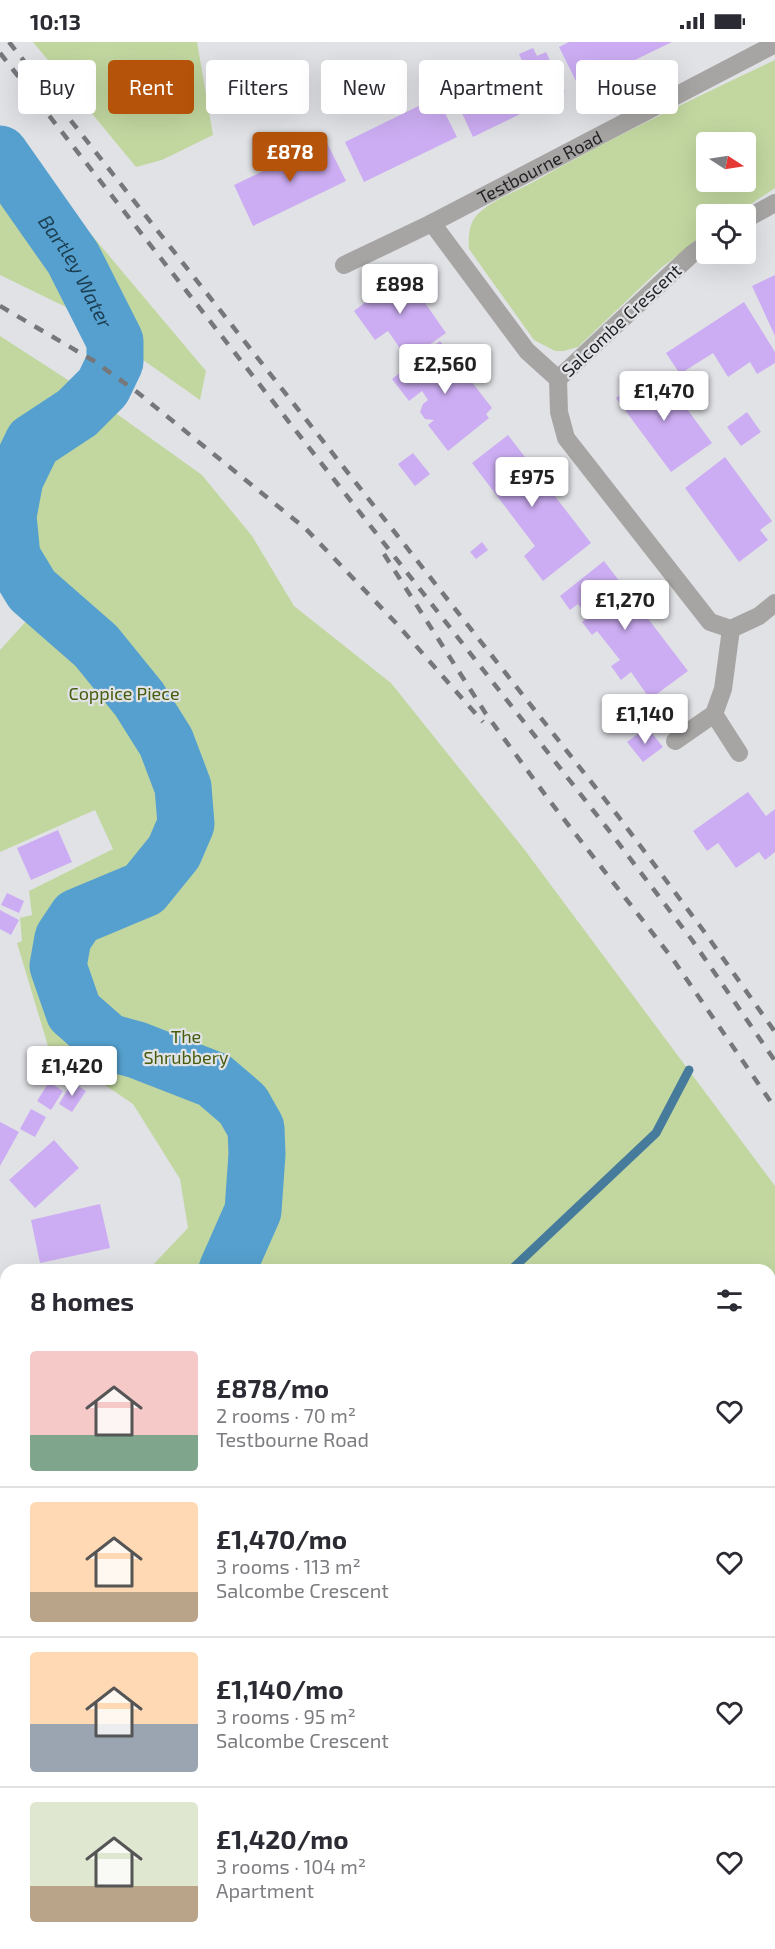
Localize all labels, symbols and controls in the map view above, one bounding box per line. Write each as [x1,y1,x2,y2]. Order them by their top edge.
text: 10:13 [30,8,81,34]
chip: Buy [18,60,96,114]
chip: Rent [108,60,194,114]
chip: Filters [206,60,309,114]
chip: New [321,60,407,114]
chip: Apartment [419,60,564,114]
chip: House [576,60,678,114]
street label: Testbourne Road [474,125,606,208]
pin: £878 [254,132,326,183]
north arrow [696,132,756,192]
map controls [696,132,756,264]
text: £878 [266,139,314,163]
button: locate [696,204,756,264]
water label: Bartley Water [34,210,119,333]
street label: Salcombe Crescent [557,259,686,381]
pin: £898 [364,264,436,315]
text: £898 [376,271,424,295]
pin: £2,560 [396,344,494,395]
text: £2,560 [413,351,477,375]
pin: £1,470 [615,371,713,422]
text: £1,470 [633,378,695,402]
pin: £975 [496,457,568,508]
text: £975 [509,464,555,488]
pin: £1,270 [576,580,674,631]
text: £1,270 [595,587,655,611]
park label: Coppice Piece [68,682,180,704]
pin: £1,140 [596,694,694,745]
text: £1,140 [616,701,674,725]
park label: The Shrubbery [144,1025,229,1068]
pin: £1,420 [23,1046,121,1097]
text: £1,420 [41,1053,103,1077]
icon: filters [713,1284,746,1317]
text: 8 homes [30,1285,134,1316]
text: £878/mo [216,1372,329,1403]
icon: home [78,1375,150,1447]
icon: heart [713,1395,746,1428]
text: 2 rooms · 70 m² [216,1403,356,1427]
text: Testbourne Road [216,1427,369,1451]
text: £1,470/mo [216,1523,347,1554]
icon: home [78,1526,150,1598]
icon: heart [713,1546,746,1579]
text: 3 rooms · 113 m² [216,1554,361,1578]
text: Salcombe Crescent [216,1578,389,1602]
text: £1,140/mo [216,1673,344,1704]
icon: home [78,1676,150,1748]
icon: heart [713,1696,746,1729]
text: 3 rooms · 95 m² [216,1704,356,1728]
text: Salcombe Crescent [216,1728,389,1752]
text: £1,420/mo [216,1823,349,1854]
icon: home [78,1826,150,1898]
icon: heart [713,1846,746,1879]
text: 3 rooms · 104 m² [216,1854,366,1878]
text: Apartment [216,1878,314,1902]

